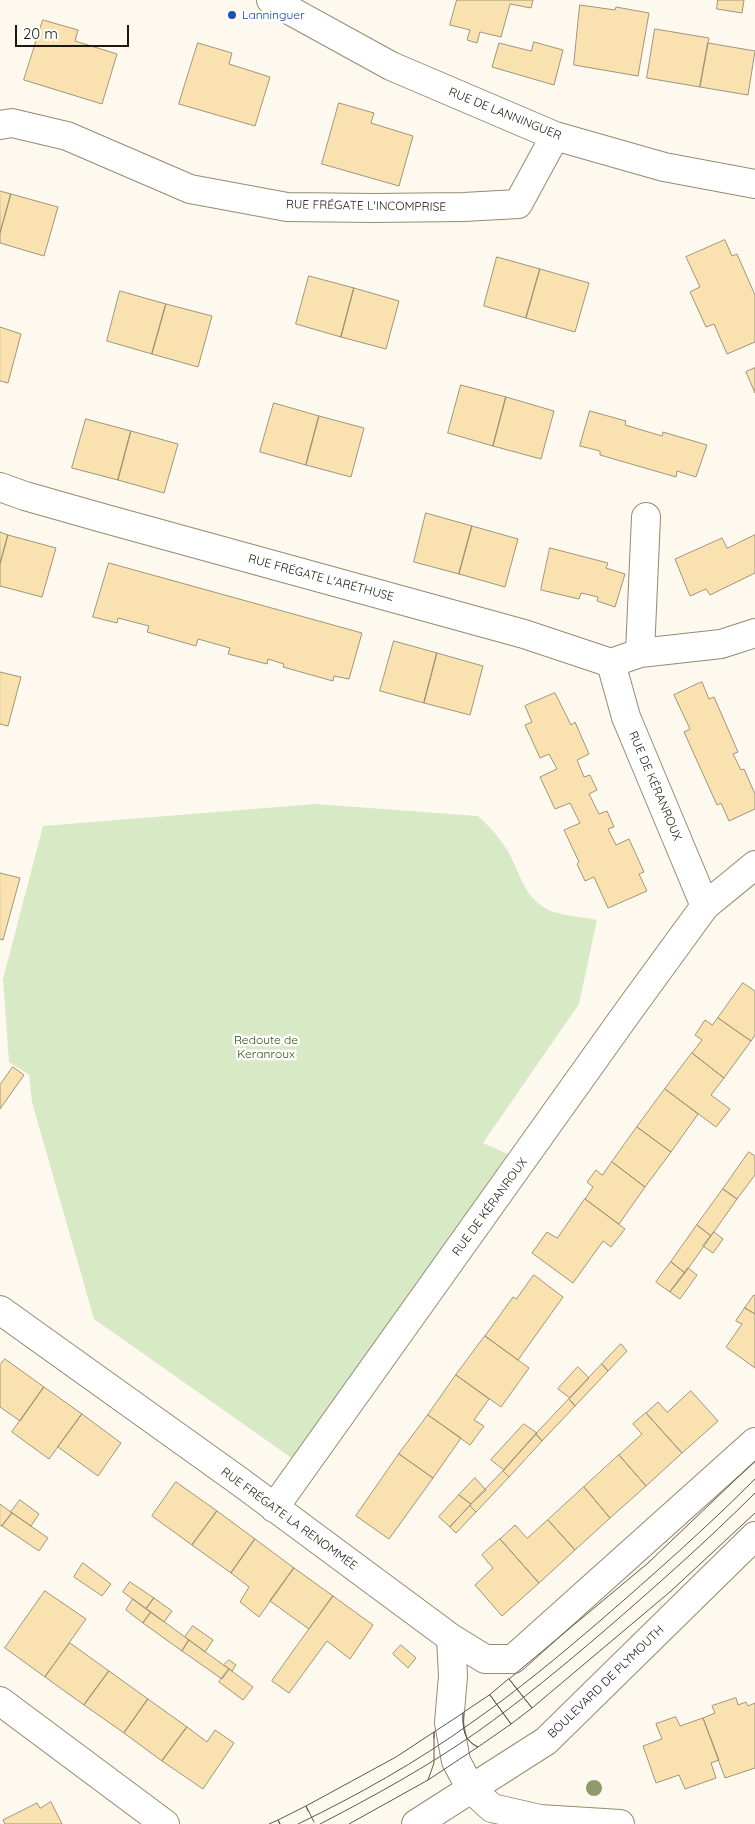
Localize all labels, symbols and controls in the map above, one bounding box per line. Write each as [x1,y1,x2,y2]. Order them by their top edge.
place label: Lanninguer [242,8,305,22]
marker: Lanninguer [226,9,238,21]
scale bar [18,15,131,47]
text: 20 m [23,24,58,43]
street label: RUE DE LANNINGUER [446,85,564,143]
street label: RUE FRÉGATE L'INCOMPRISE [286,197,446,215]
street label: RUE FRÉGATE L'ARÉTHUSE [247,552,395,604]
street label: RUE DE KÉRANROUX [625,729,685,843]
park label: Redoute de Keranroux [234,1033,298,1061]
street label: RUE DE KÉRANROUX [450,1155,530,1259]
street label: RUE FRÉGATE LA RENOMMÉE [218,1465,360,1573]
street label: BOULEVARD DE PLYMOUTH [545,1623,667,1741]

